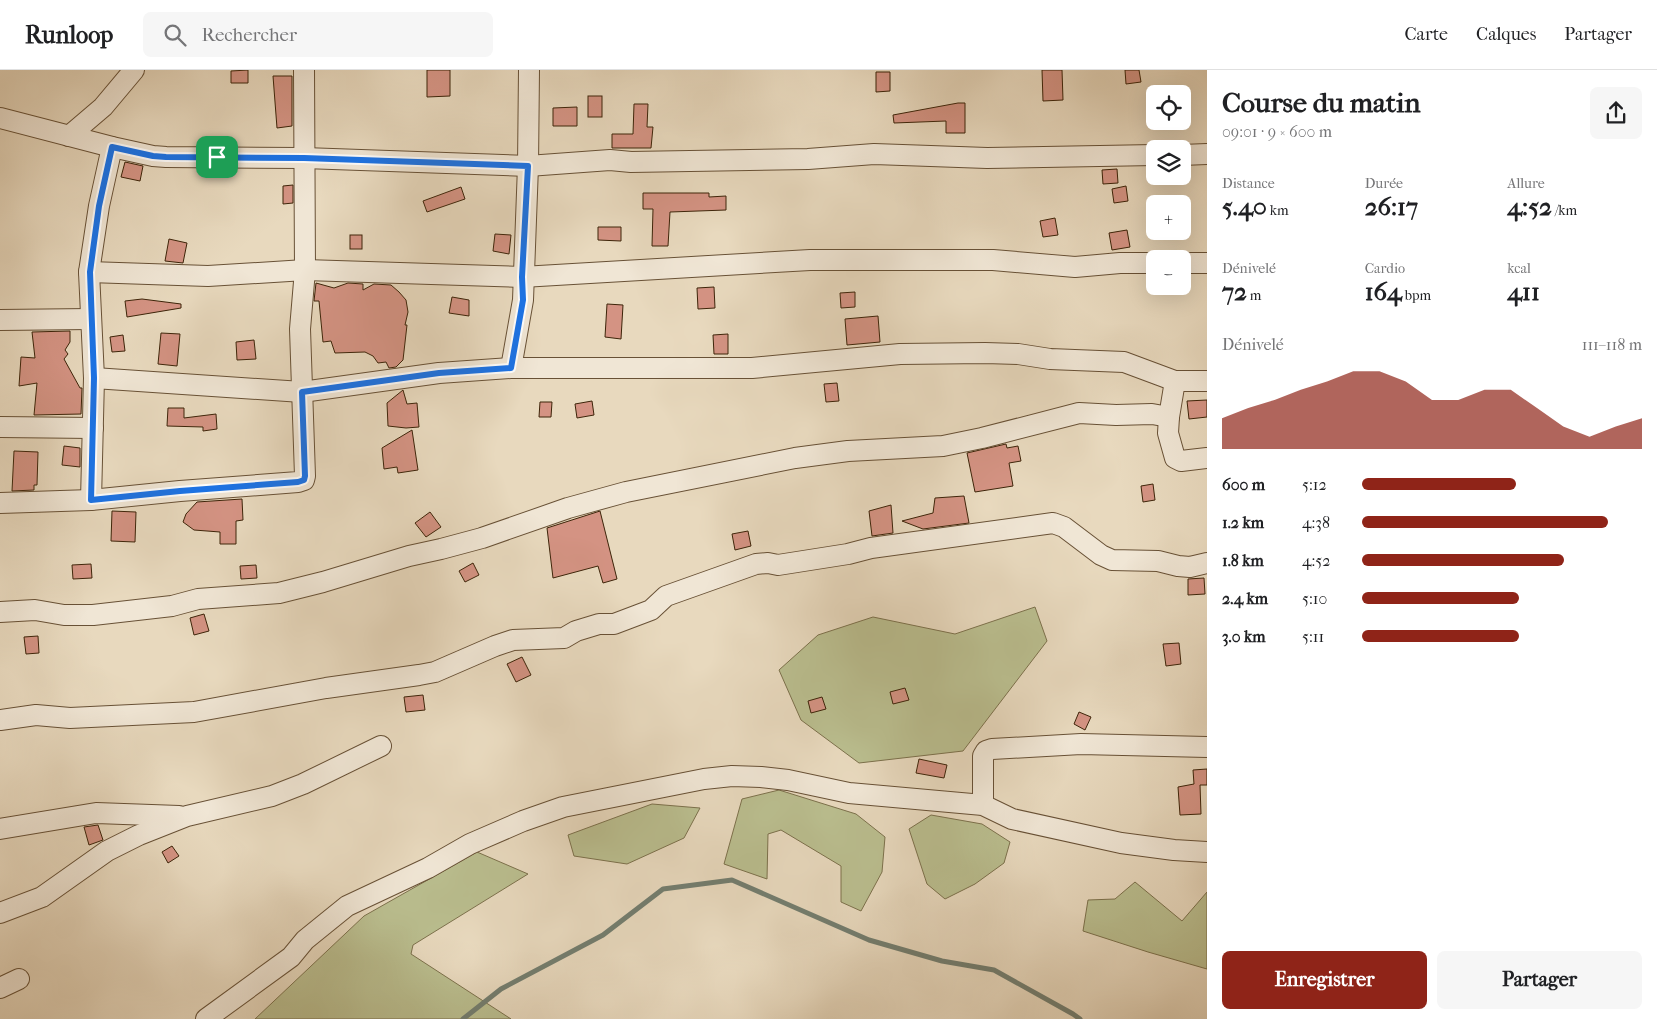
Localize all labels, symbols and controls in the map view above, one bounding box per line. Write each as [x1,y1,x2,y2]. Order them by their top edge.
search box [143,12,493,57]
text: Runloop [25,21,113,49]
icon: search [161,21,189,49]
text: Rechercher [201,24,297,46]
text: Carte [1405,24,1448,45]
text: Calques [1476,24,1536,45]
text: Partager [1564,24,1632,45]
map controls [1146,85,1191,295]
button: locate [1146,85,1191,130]
text: Course du matin [1222,86,1421,119]
button: share [1590,87,1642,139]
text: 09:01 · 9 × 600 m [1222,122,1332,141]
pin [196,136,238,178]
button: layers [1146,140,1191,185]
icon: arrive [203,143,231,171]
text: Distance [1222,175,1275,192]
text: Durée [1365,175,1403,192]
text: Allure [1507,175,1545,192]
text: 5.40 [1222,192,1267,221]
text: 26:17 [1365,192,1418,221]
text: 4:52 [1507,192,1552,221]
button: + [1146,195,1191,240]
text: km [1267,202,1289,219]
text: /km [1552,202,1577,219]
button: − [1146,250,1191,295]
text: Dénivelé [1222,260,1276,277]
text: Cardio [1365,260,1405,277]
text: kcal [1507,260,1531,277]
text: 72 [1222,277,1247,306]
text: 164 [1365,277,1402,306]
text: 411 [1507,277,1540,306]
text: m [1247,287,1262,304]
text: bpm [1402,287,1431,304]
text: Dénivelé [1222,335,1284,354]
text: 111–118 m [1582,335,1642,354]
text: 600 m [1222,475,1265,494]
text: 5:12 [1302,475,1327,494]
text: 1.2 km [1222,513,1264,532]
text: 4:38 [1302,513,1330,532]
text: 1.8 km [1222,551,1264,570]
text: 4:52 [1302,551,1330,570]
text: 2.4 km [1222,589,1268,608]
text: 5:10 [1302,589,1327,608]
text: 3.0 km [1222,627,1265,646]
text: 5:11 [1302,627,1324,646]
button: Enregistrer [1222,951,1427,1009]
button: Partager [1437,951,1642,1009]

